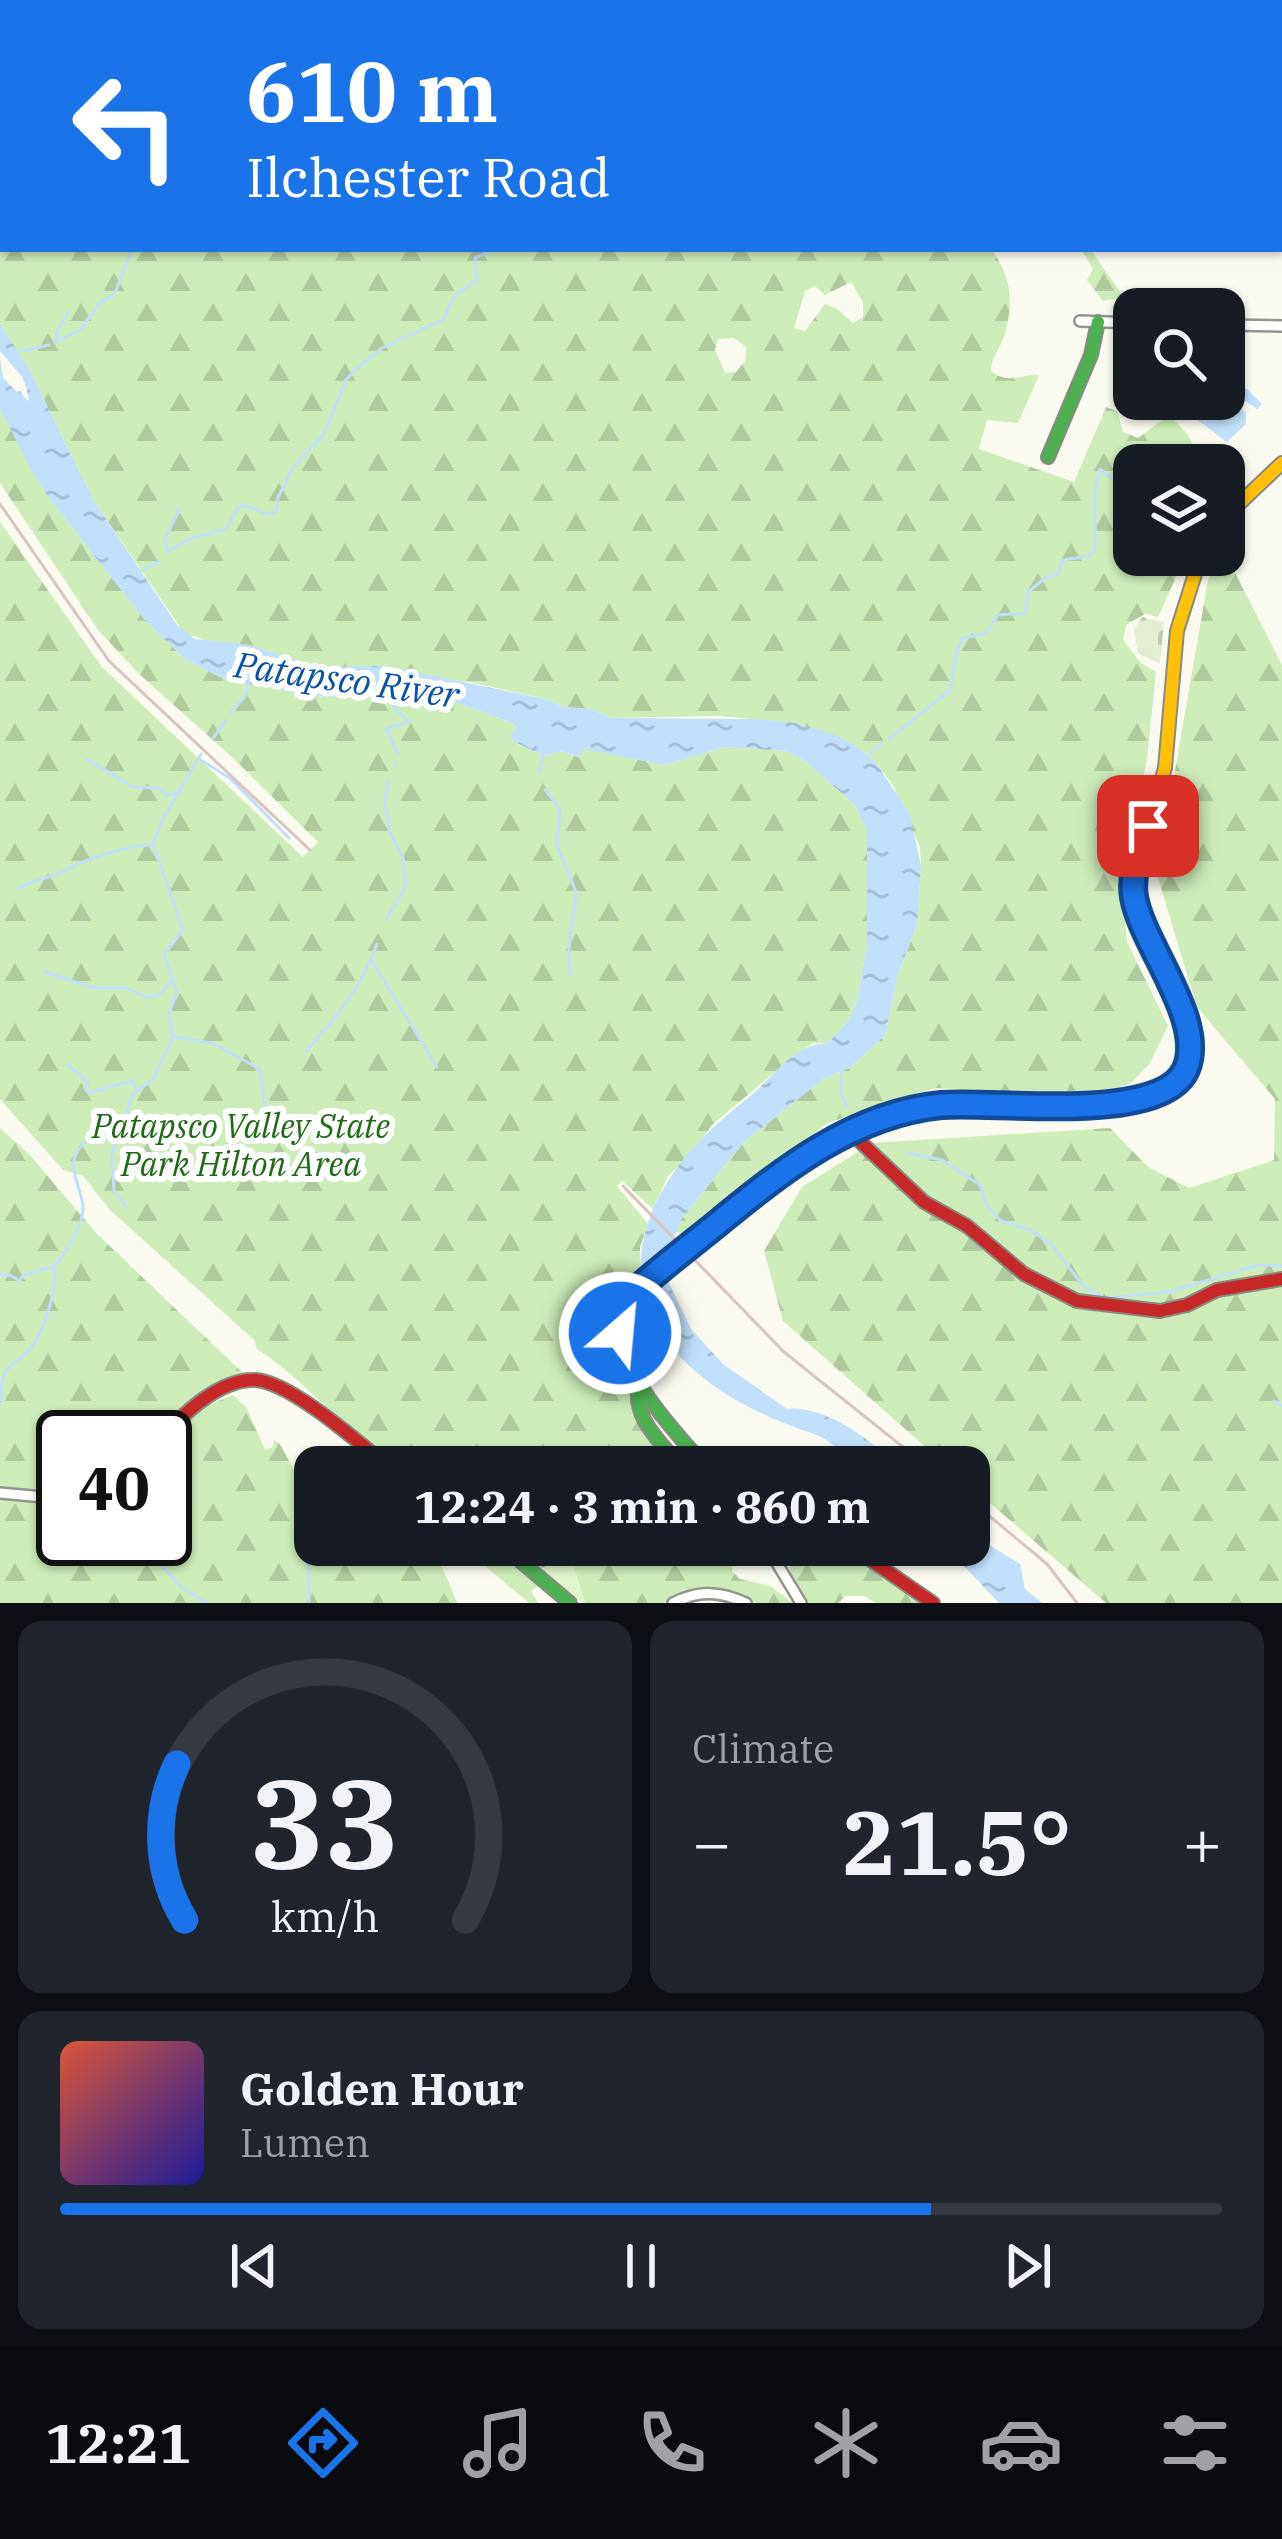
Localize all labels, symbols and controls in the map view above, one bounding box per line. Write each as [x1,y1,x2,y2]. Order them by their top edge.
text: 610 m [246,36,498,145]
icon: left [48,48,204,204]
text: Ilchester Road [246,142,611,212]
map controls [1113,288,1245,576]
button: search [1113,288,1245,420]
button: layers [1113,444,1245,576]
water label: Patapsco River [231,640,464,718]
pin [1097,775,1199,877]
icon: arrive [1115,793,1181,859]
park label: Patapsco Valley State Park Hilton Area [91,1104,390,1185]
position arrow [557,1270,683,1396]
speed limit sign: 40 [36,1410,192,1566]
text: 12:24 · 3 min · 860 m [414,1477,870,1535]
text: Climate [692,1723,834,1774]
text: 33 [250,1741,400,1903]
text: 21.5° [842,1783,1072,1900]
text: − [692,1799,732,1885]
text: + [1182,1799,1222,1885]
text: km/h [271,1888,379,1944]
text: Golden Hour [240,2059,524,2117]
text: Lumen [240,2117,370,2168]
icon: previous [221,2233,287,2299]
icon: pause [608,2233,674,2299]
icon: next [995,2233,1061,2299]
icon: directions [281,2401,365,2485]
icon: music [456,2401,540,2485]
icon: phone [630,2401,714,2485]
icon: climate [804,2401,888,2485]
icon: car [979,2401,1063,2485]
icon: filters [1153,2401,1237,2485]
text: 12:21 [45,2408,191,2478]

